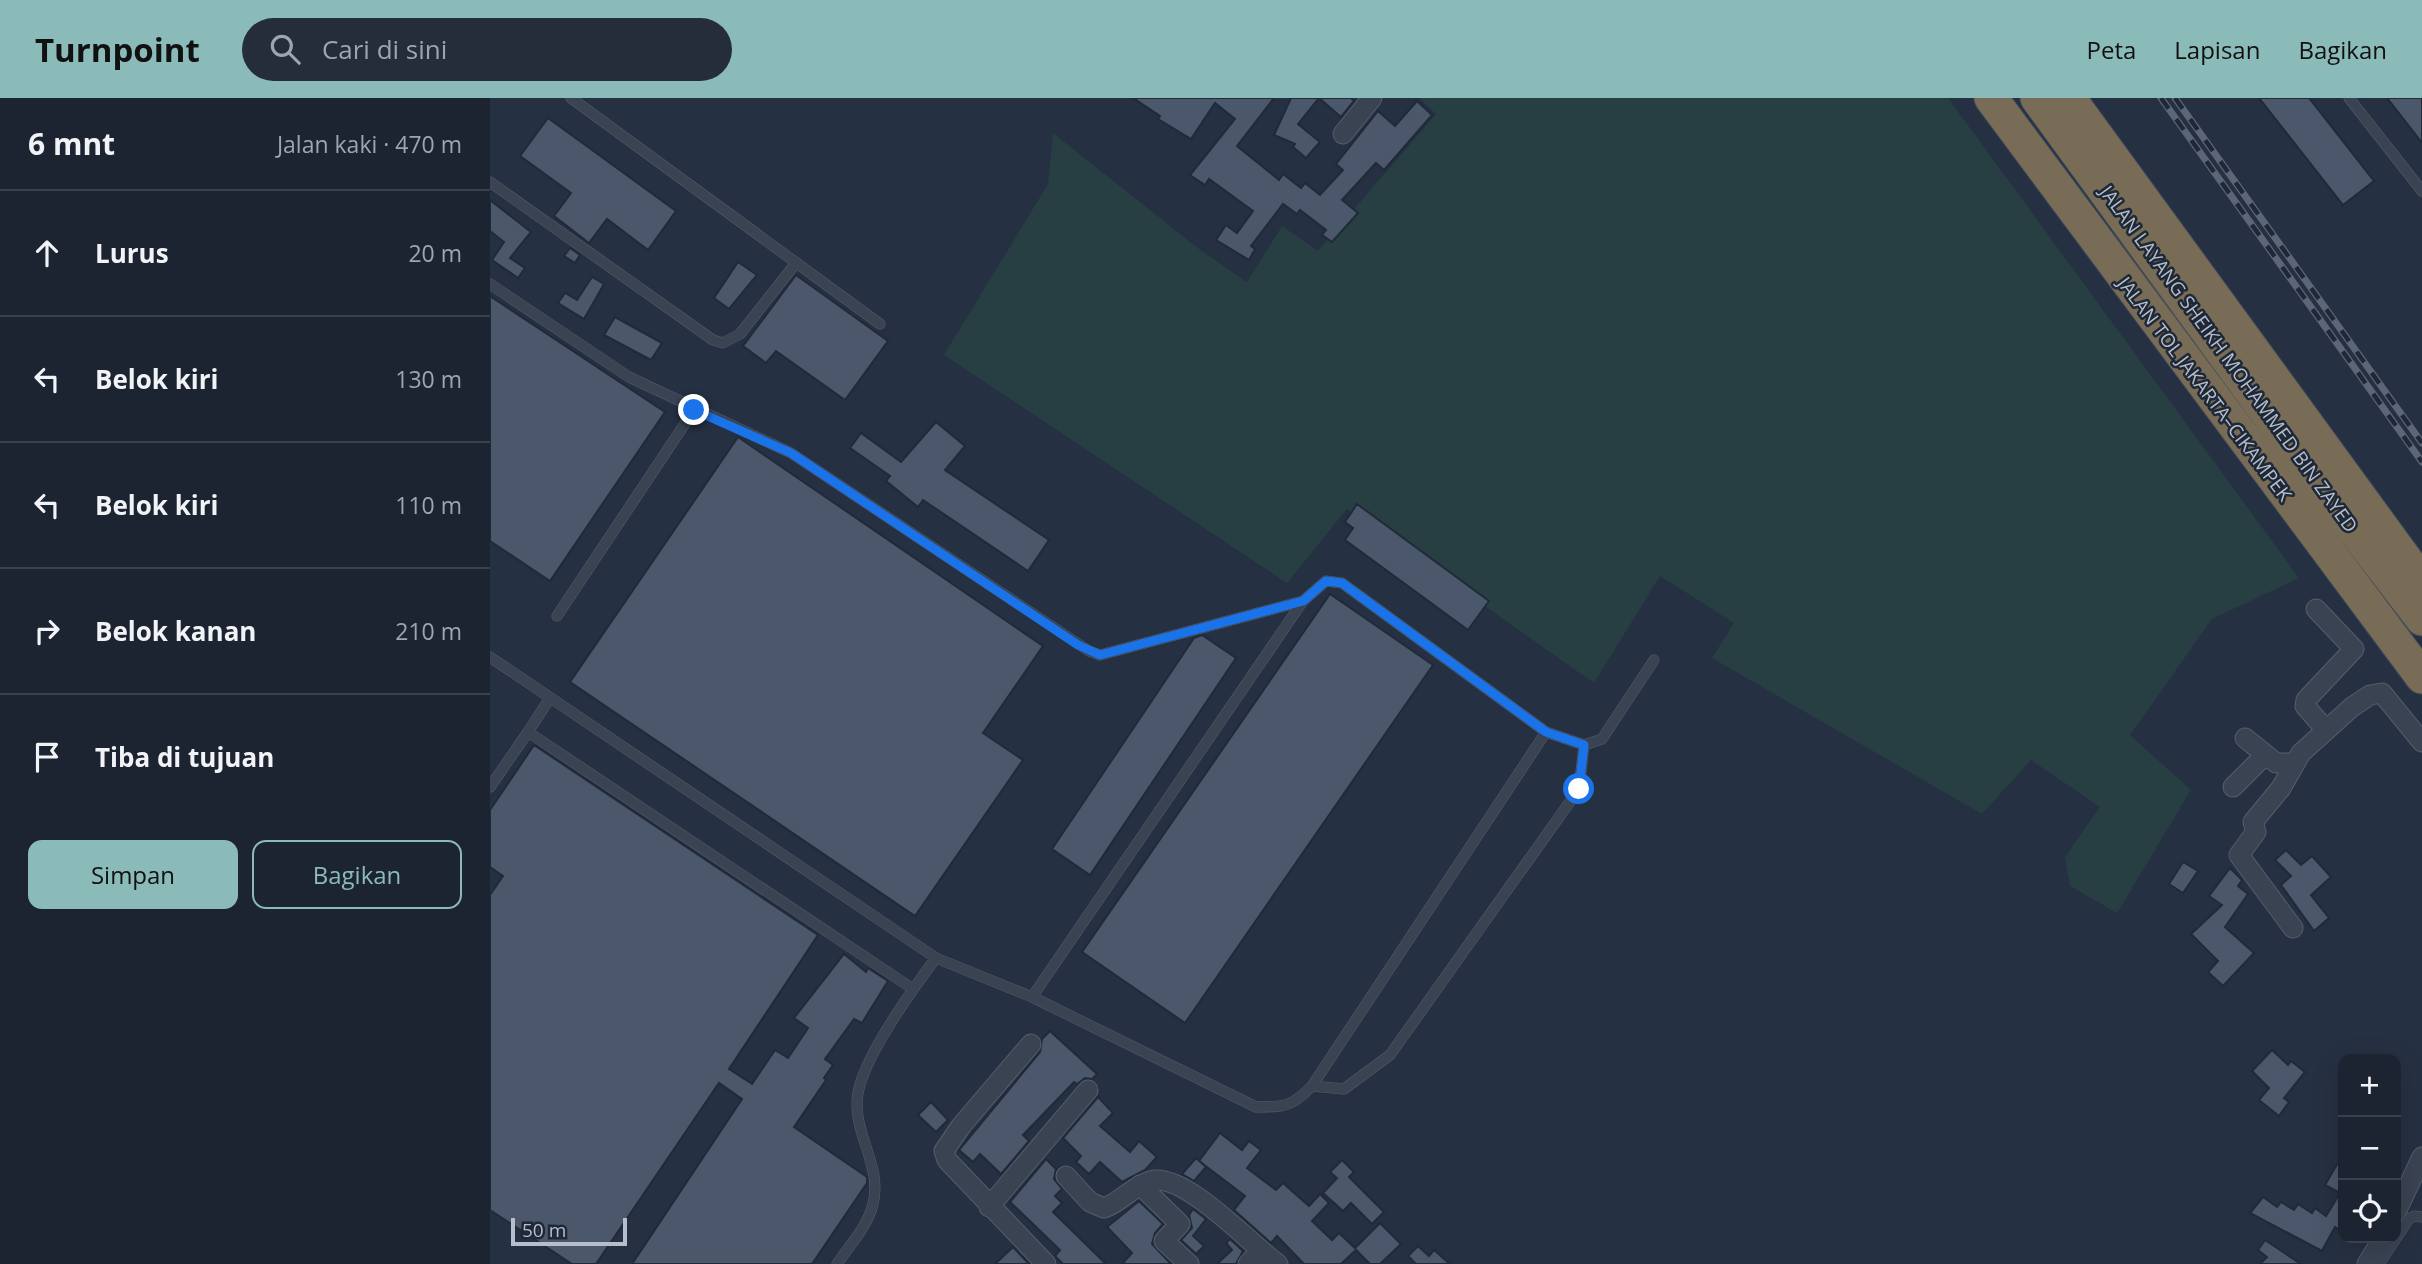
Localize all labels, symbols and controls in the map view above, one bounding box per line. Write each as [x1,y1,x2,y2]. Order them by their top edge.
search box [242,18,732,81]
text: Turnpoint [35,27,200,72]
icon: search [266,30,304,68]
text: Cari di sini [322,31,447,67]
text: Peta [2086,33,2136,66]
text: Lapisan [2174,33,2260,66]
text: Bagikan [2298,33,2387,66]
text: 6 mnt [28,123,115,164]
text: Jalan kaki · 470 m [277,128,462,160]
street label: JALAN LAYANG SHEIKH MOHAMMED BIN ZAYED [2093,179,2364,538]
icon: ahead [28,234,66,272]
text: Lurus [95,235,169,271]
text: 20 m [408,237,462,269]
street label: JALAN TOL JAKARTA–CIKAMPEK [2111,270,2298,507]
icon: left [28,360,66,398]
text: Belok kiri [95,361,219,397]
text: 130 m [395,363,462,395]
route end [678,394,709,425]
icon: left [28,486,66,524]
text: Belok kiri [95,487,219,523]
text: 110 m [395,489,462,521]
icon: right [28,612,66,650]
text: Belok kanan [95,613,256,649]
text: 210 m [395,615,462,647]
icon: arrive [28,738,66,776]
text: Tiba di tujuan [95,739,274,775]
route start [1563,773,1594,804]
button: Simpan [28,840,238,909]
button: Bagikan [252,840,462,909]
map controls [2338,1054,2401,1243]
button: + [2338,1054,2401,1117]
button: − [2338,1117,2401,1180]
button: locate [2338,1180,2401,1243]
scale bar [511,1215,626,1247]
text: 50 m [522,1217,566,1243]

